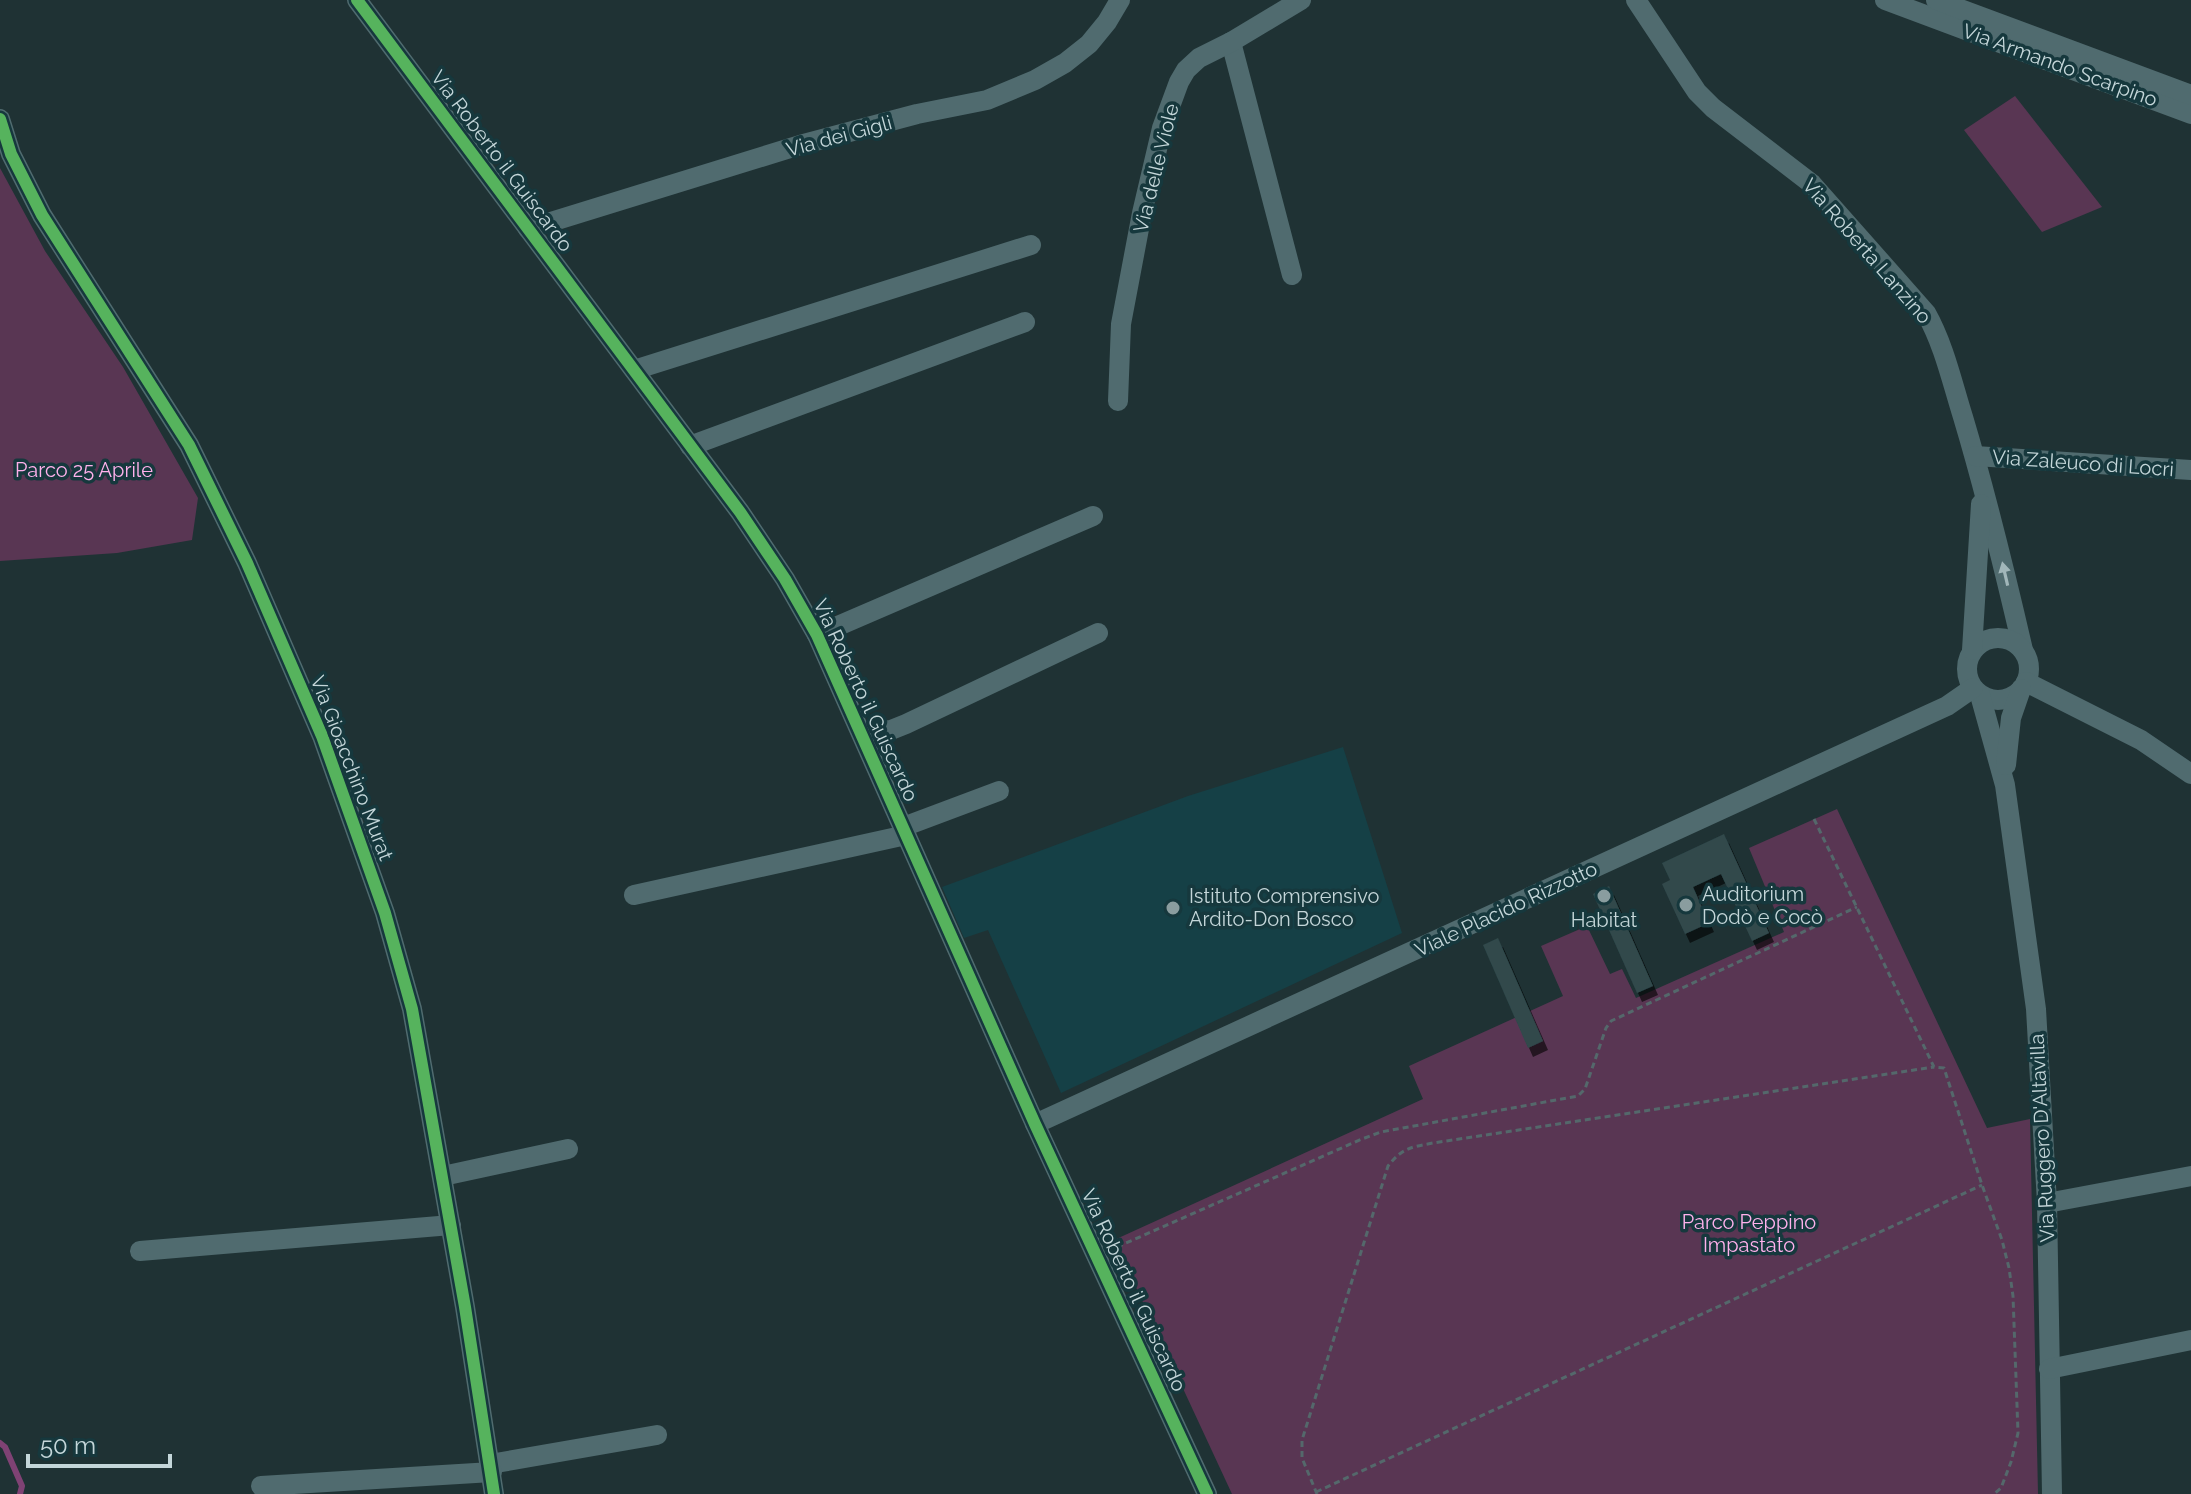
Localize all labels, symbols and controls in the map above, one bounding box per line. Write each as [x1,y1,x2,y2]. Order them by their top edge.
street label: Via Armando Scarpino [1959,19,2161,111]
street label: Via Roberto il Guiscardo [426,66,578,256]
street label: Via delle Viole [1128,101,1184,235]
street label: Via dei Gigli [784,110,894,162]
street label: Via Roberta Lanzino [1797,174,1937,329]
street label: Via Zaleuco di Locri [1991,445,2175,481]
park label: Parco 25 Aprile [15,458,153,482]
one-way arrow [1998,561,2011,586]
street label: Via Roberto il Guiscardo [808,595,924,805]
street label: Via Gioacchino Murat [306,672,398,864]
street label: Viale Placido Rizzotto [1411,856,1601,962]
place label: Auditorium Dodò e Cocò [1702,882,1823,929]
place label: Istituto Comprensivo Ardito-Don Bosco [1189,884,1379,931]
marker: Habitat [1595,887,1613,905]
marker: Auditorium Dodò e Cocò [1677,896,1695,914]
marker: Istituto Comprensivo Ardito-Don Bosco [1164,899,1182,917]
place label: Habitat [1571,908,1638,932]
street label: Via Ruggero D'Altavilla [2025,1033,2059,1243]
street label: Via Roberto il Guiscardo [1076,1185,1192,1395]
park label: Parco Peppino Impastato [1682,1210,1816,1257]
scale bar [28,1418,170,1468]
text: 50 m [40,1431,96,1460]

